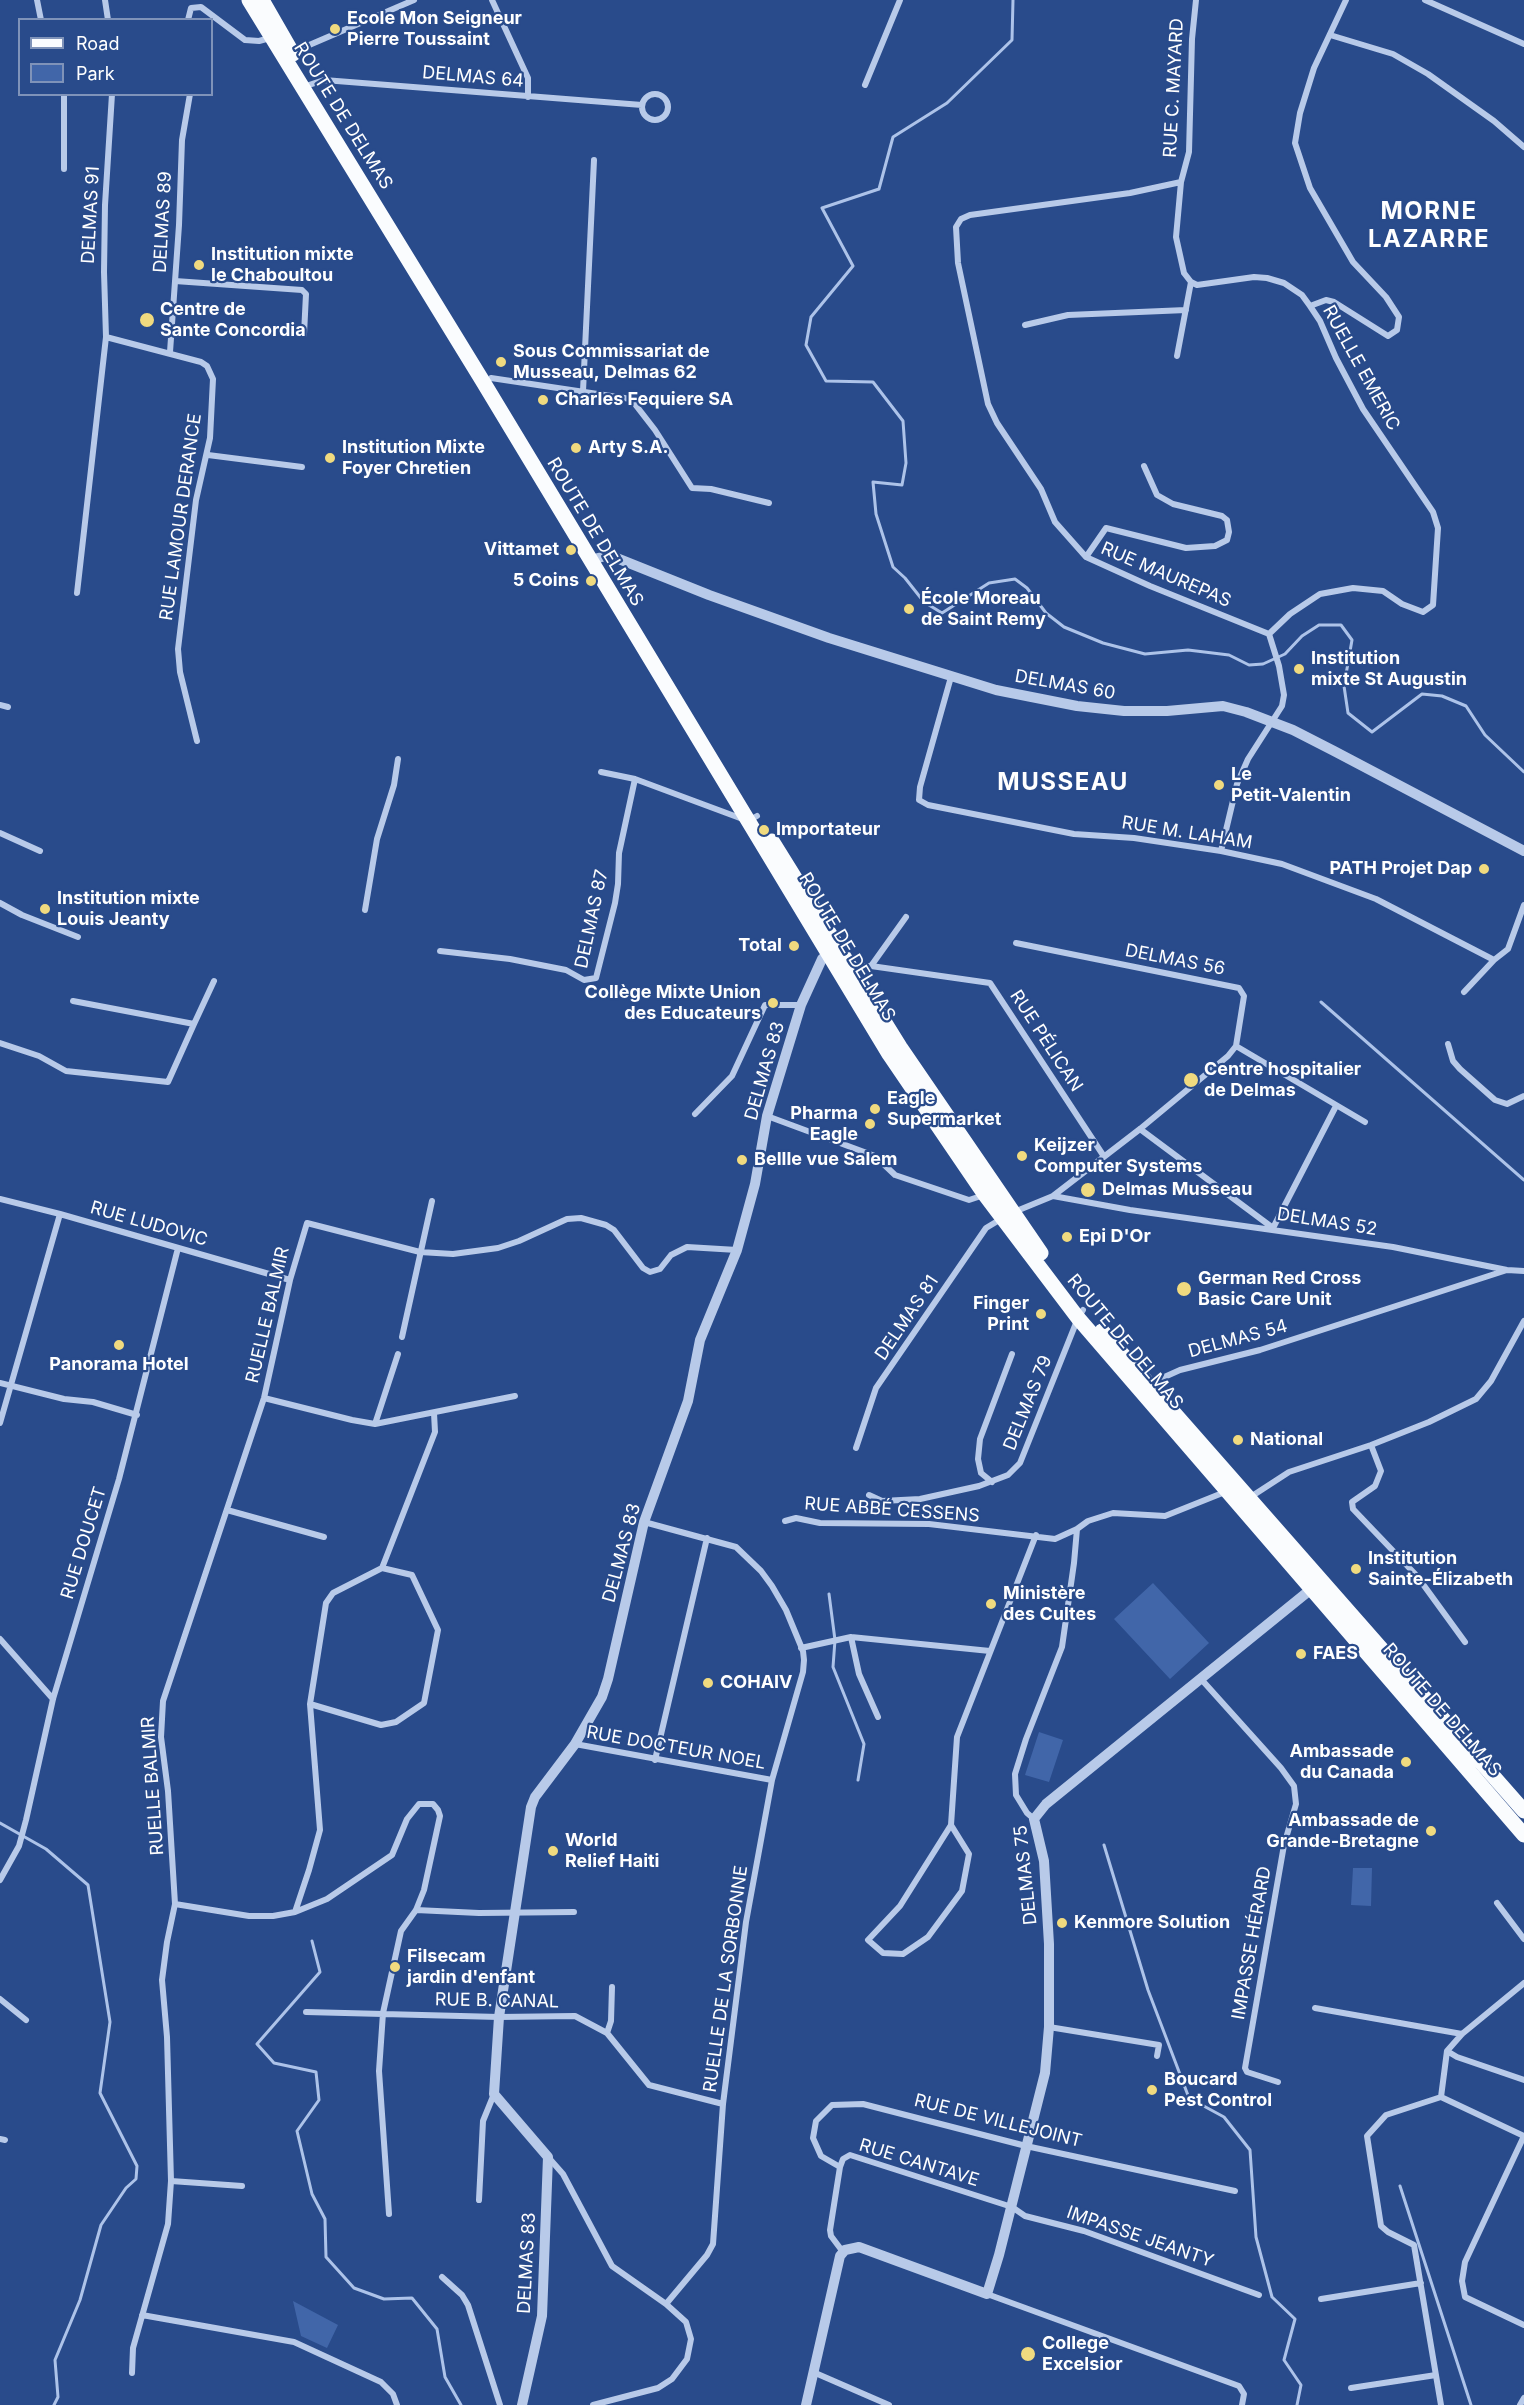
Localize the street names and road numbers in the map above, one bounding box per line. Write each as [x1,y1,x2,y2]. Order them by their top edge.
street label: RUE C. MAYARD [1160,18,1188,158]
street label: ROUTE DE DELMAS [289,38,397,194]
street label: DELMAS 64 [421,62,525,92]
street label: DELMAS 91 [78,166,104,264]
street label: DELMAS 89 [150,171,176,273]
street label: RUELLE EMERIC [1318,302,1404,434]
street label: RUE LAMOUR DERANCE [156,412,206,622]
street label: ROUTE DE DELMAS [542,454,648,610]
street label: RUE MAUREPAS [1098,538,1234,612]
street label: DELMAS 60 [1013,666,1117,704]
street label: RUE M. LAHAM [1120,812,1254,854]
street label: DELMAS 87 [571,868,613,970]
street label: ROUTE DE DELMAS [794,869,900,1025]
street label: DELMAS 56 [1123,940,1227,980]
street label: RUE PÉLICAN [1005,986,1087,1096]
street label: DELMAS 83 [741,1019,789,1123]
street label: RUE LUDOVIC [88,1197,210,1251]
street label: DELMAS 52 [1275,1203,1379,1241]
street label: RUELLE BALMIR [242,1245,294,1385]
street label: ROUTE DE DELMAS [1062,1270,1188,1414]
street label: DELMAS 81 [871,1271,943,1365]
street label: DELMAS 54 [1186,1315,1290,1363]
street label: DELMAS 79 [999,1352,1057,1454]
street label: RUE DOUCET [57,1484,111,1602]
street label: RUE ABBÉ CESSENS [804,1493,980,1527]
street label: DELMAS 83 [598,1501,646,1605]
street label: ROUTE DE DELMAS [1378,1639,1506,1781]
street label: RUELLE BALMIR [137,1716,169,1856]
street label: RUE DOCTEUR NOEL [585,1722,767,1774]
street label: DELMAS 75 [1010,1824,1042,1926]
street label: RUELLE DE LA SORBONNE [699,1864,753,2094]
street label: IMPASSE HÉRARD [1228,1865,1276,2021]
street label: RUE B. CANAL [435,1989,559,2013]
street label: RUE DE VILLEJOINT [912,2090,1084,2152]
street label: RUE CANTAVE [856,2135,982,2191]
street label: IMPASSE JEANTY [1064,2202,1216,2272]
street label: DELMAS 83 [514,2212,540,2314]

